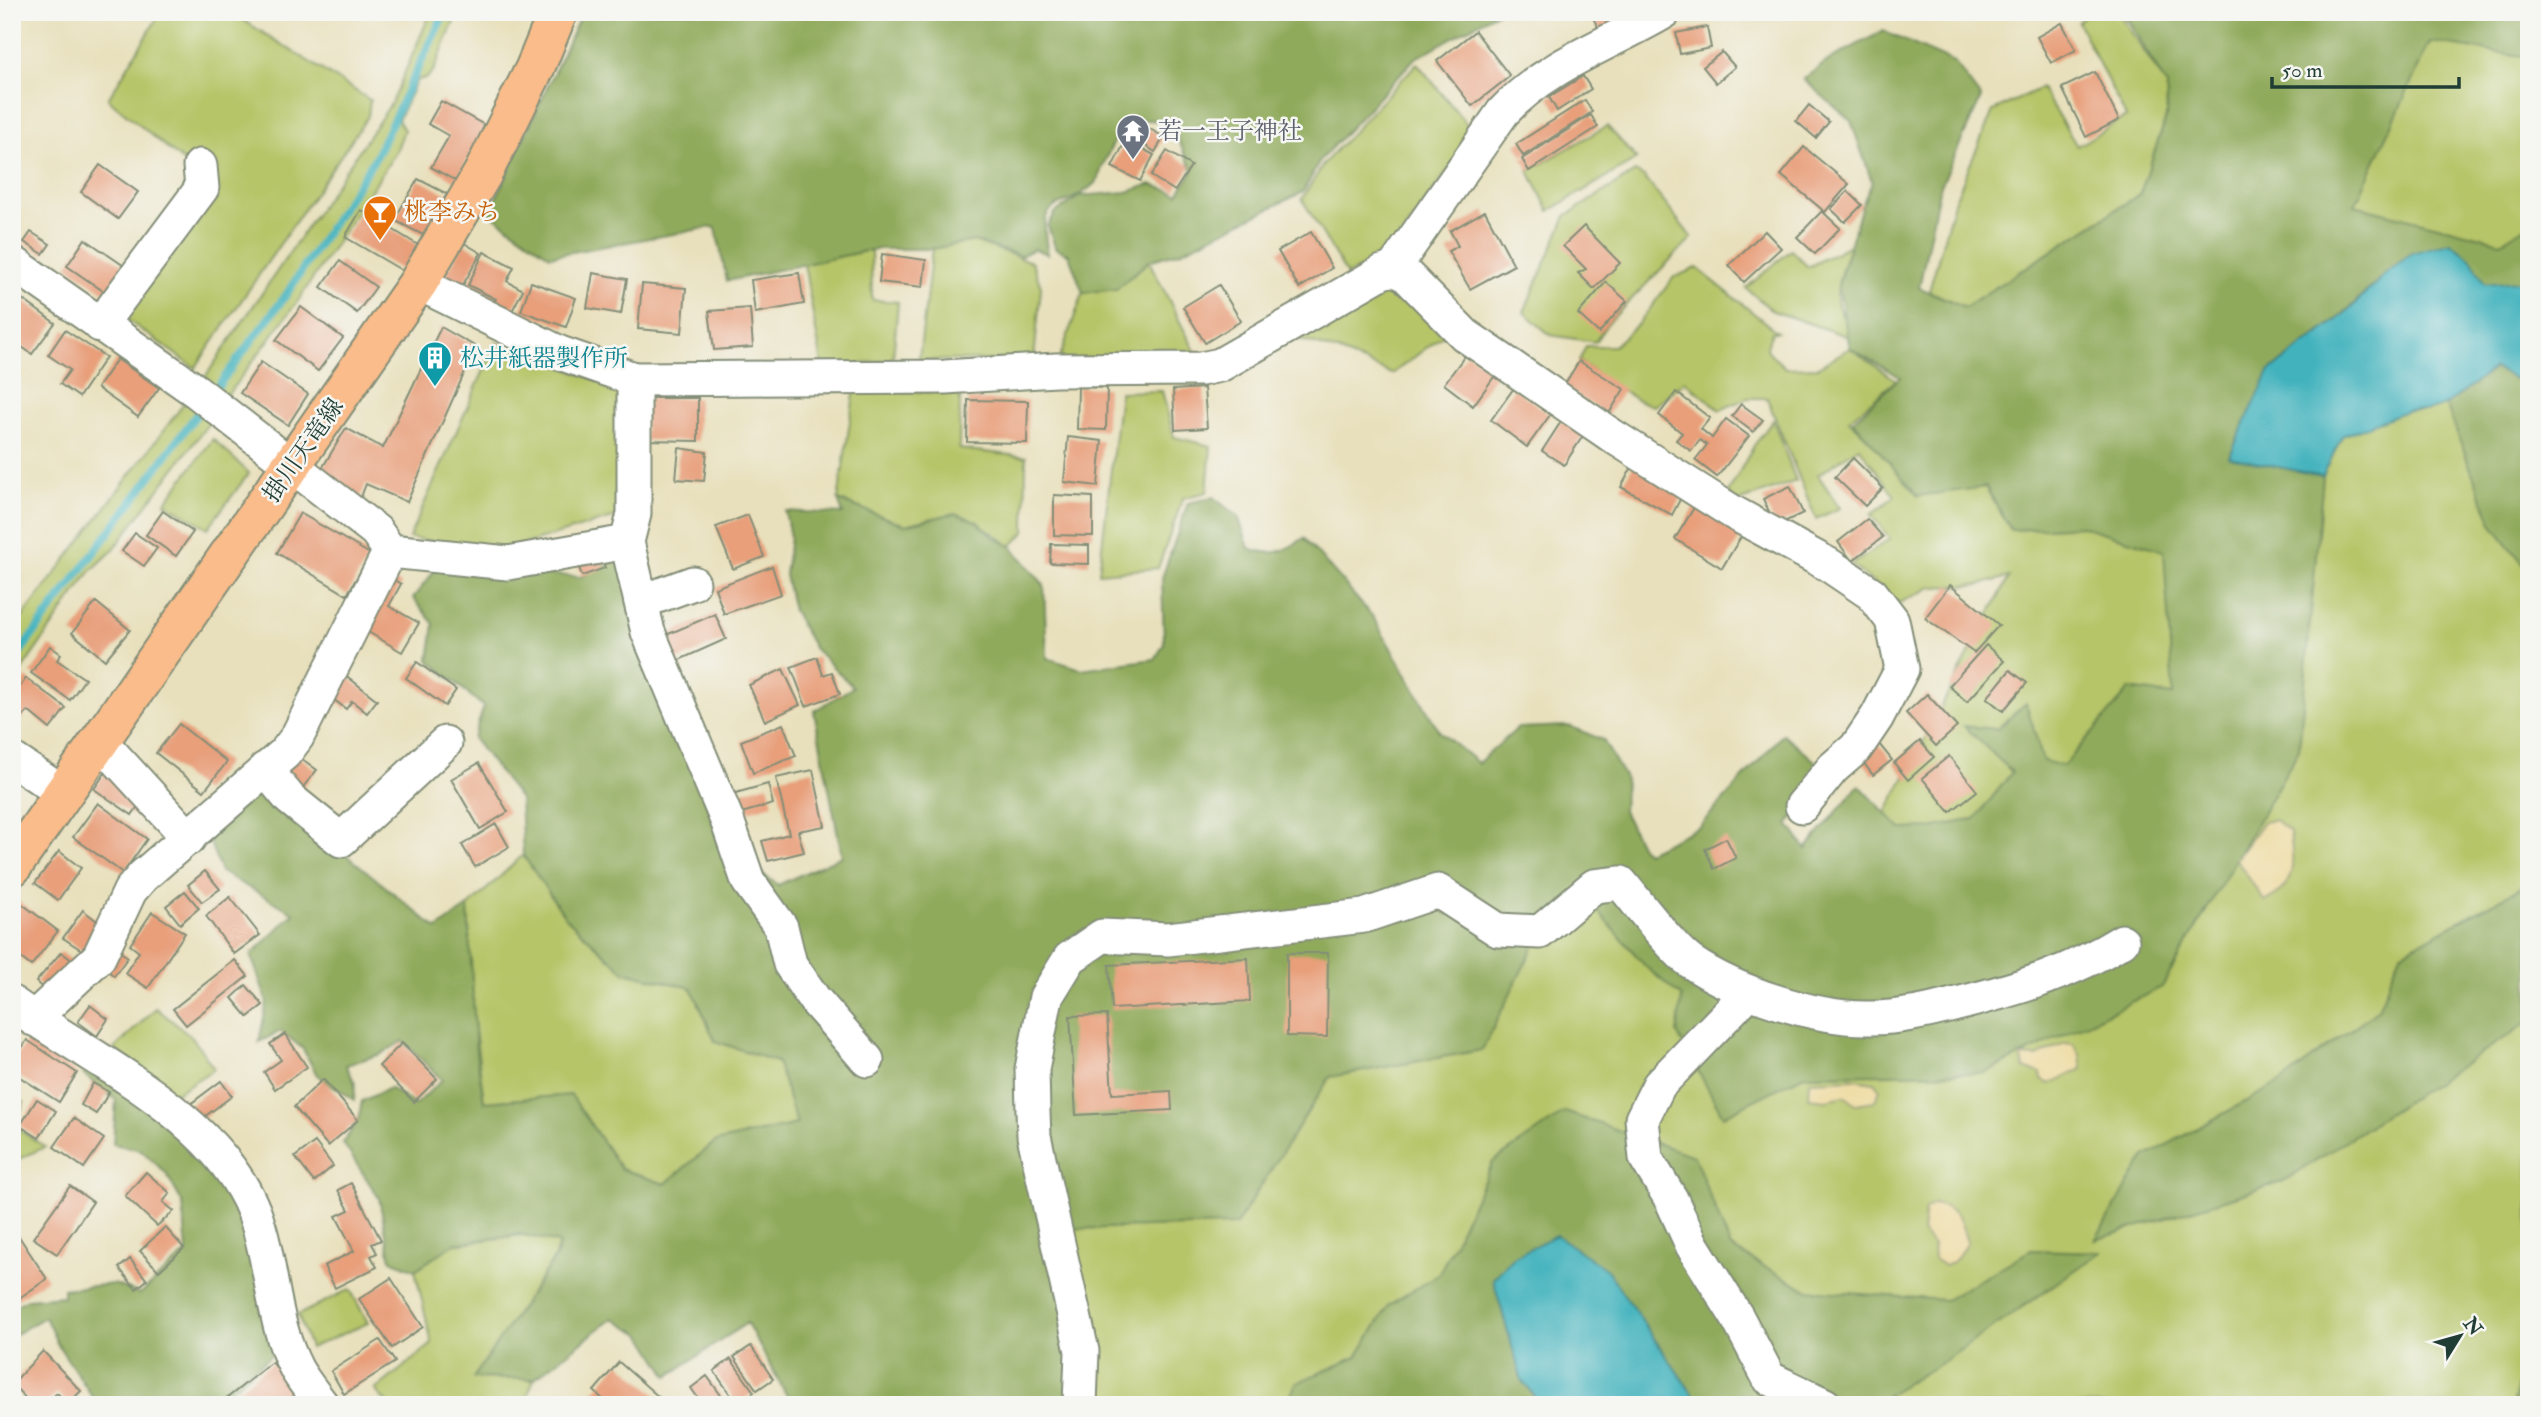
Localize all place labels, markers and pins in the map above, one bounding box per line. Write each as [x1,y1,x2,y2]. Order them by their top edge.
temple icon: 若一王子神社 [1114,112,1152,161]
place label: 若一王子神社 [1158,116,1302,147]
bar icon: 桃李みち [361,193,399,242]
place label: 桃李みち [404,197,500,228]
building icon: 松井紙器製作所 [416,339,454,388]
place label: 松井紙器製作所 [460,343,628,374]

